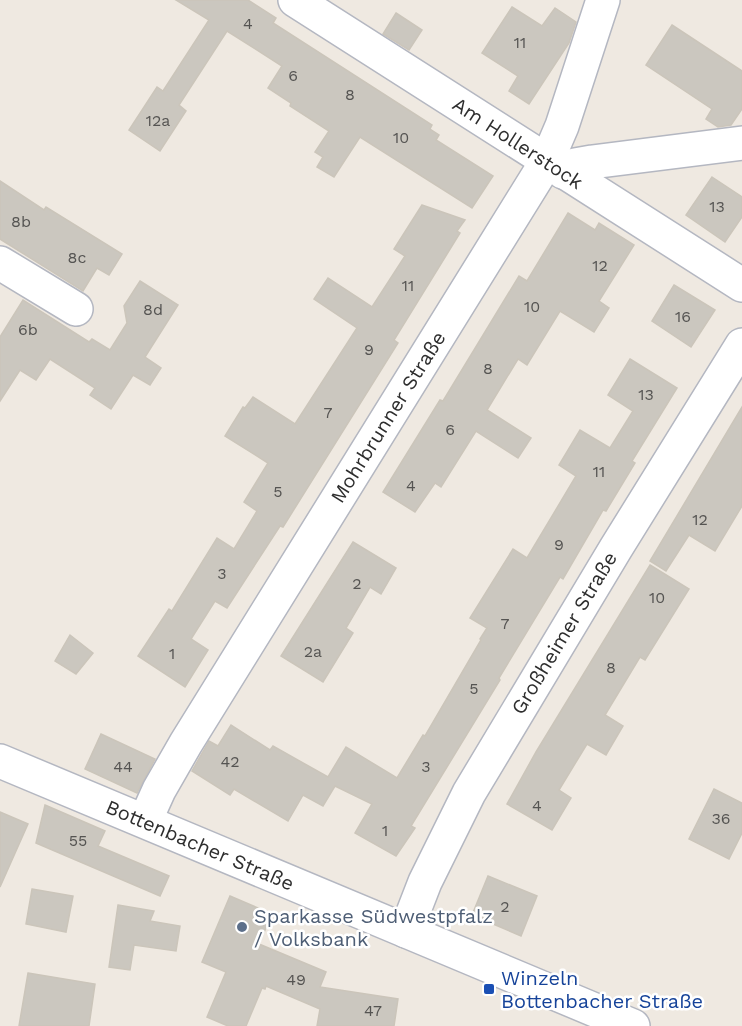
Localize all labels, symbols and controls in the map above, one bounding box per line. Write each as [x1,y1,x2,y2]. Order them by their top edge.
house number: 4 [243,14,253,33]
house number: 11 [514,33,526,52]
house number: 6 [288,66,298,85]
house number: 8 [345,85,355,104]
street label: Am Hollerstock [448,92,588,194]
house number: 12a [146,111,170,130]
house number: 10 [393,128,409,147]
house number: 13 [709,197,725,216]
house number: 8b [11,212,31,231]
house number: 8c [68,248,86,267]
house number: 12 [592,256,608,275]
house number: 11 [402,276,414,295]
house number: 10 [524,297,540,316]
house number: 8d [143,300,163,319]
house number: 16 [675,307,691,326]
house number: 6b [18,320,38,339]
street label: Mohrbrunner Straße [325,327,451,507]
house number: 9 [364,340,374,359]
house number: 8 [483,359,493,378]
house number: 13 [638,385,654,404]
house number: 7 [324,403,333,422]
house number: 6 [445,420,455,439]
house number: 11 [593,462,605,481]
house number: 4 [406,476,416,495]
house number: 5 [273,482,283,501]
house number: 12 [692,510,708,529]
house number: 9 [554,535,564,554]
street label: Großheimer Straße [506,547,622,719]
house number: 3 [217,564,227,583]
house number: 2 [352,574,362,593]
house number: 10 [649,588,665,607]
house number: 7 [501,614,510,633]
house number: 2a [304,642,322,661]
house number: 1 [169,644,175,663]
house number: 8 [606,658,616,677]
house number: 5 [469,679,479,698]
house number: 42 [220,752,240,771]
house number: 44 [113,757,133,776]
house number: 3 [421,757,431,776]
street label: Bottenbacher Straße [102,794,298,896]
house number: 4 [532,796,542,815]
house number: 36 [711,809,731,828]
house number: 1 [382,821,388,840]
house number: 55 [69,831,87,850]
house number: 2 [500,897,510,916]
place label: Sparkasse Südwestpfalz / Volksbank [254,904,493,951]
marker: Sparkasse Südwestpfalz / Volksbank [235,920,249,934]
place label: Winzeln Bottenbacher Straße [501,966,703,1013]
house number: 49 [286,970,306,989]
marker: Winzeln Bottenbacher Straße [482,982,496,996]
house number: 47 [364,1001,382,1020]

